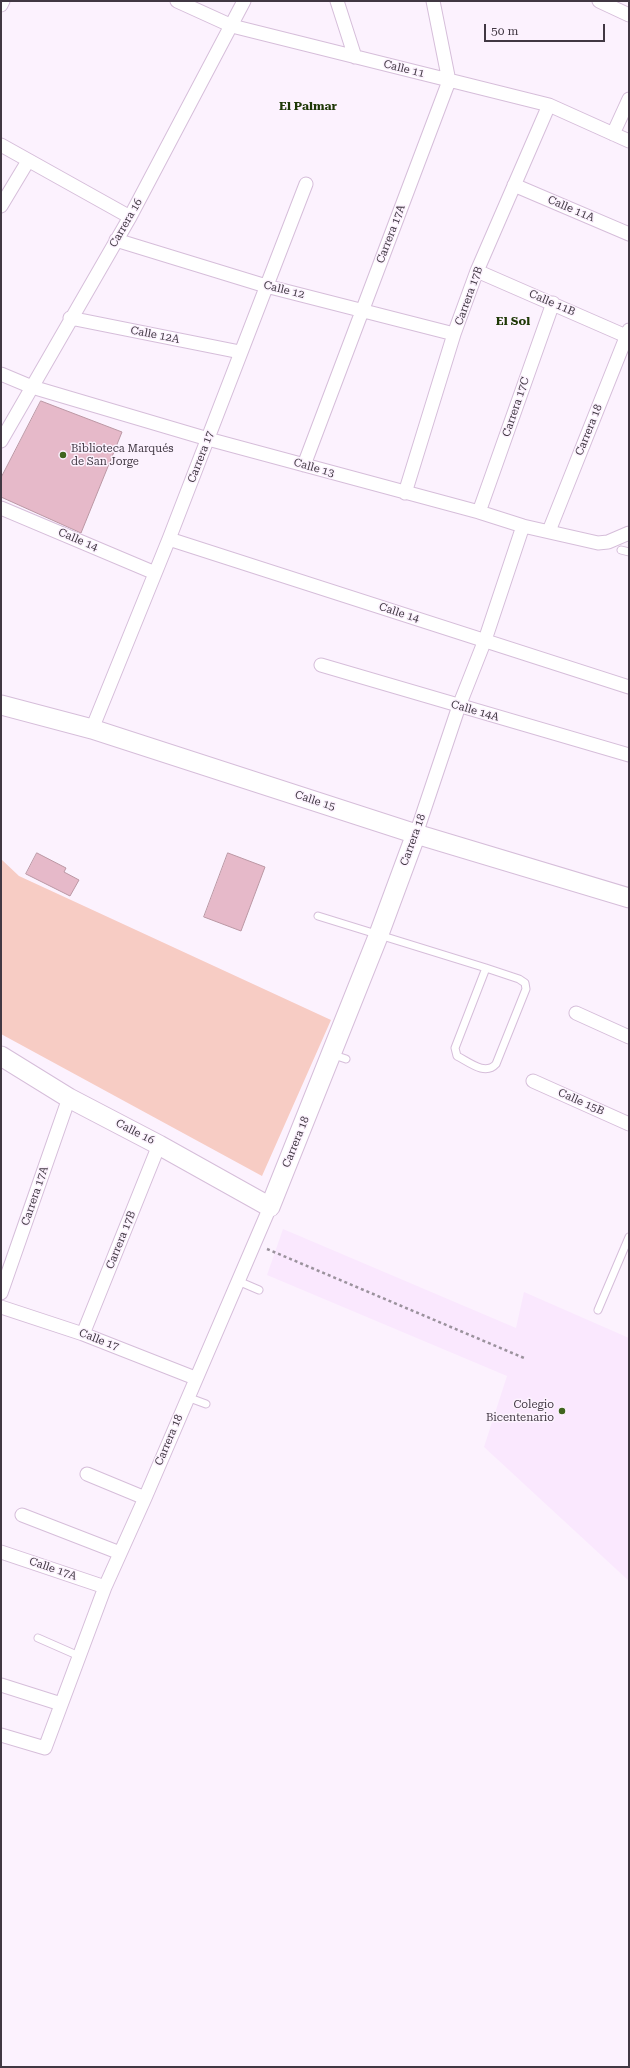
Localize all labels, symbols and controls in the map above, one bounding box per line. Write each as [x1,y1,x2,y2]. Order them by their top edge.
scale bar [486,16,607,42]
text: 50 m [491,24,518,38]
street label: Calle 11 [382,58,426,80]
district label: El Palmar [279,99,337,113]
street label: Calle 11A [546,193,596,225]
street label: Carrera 16 [107,196,145,250]
street label: Carrera 17A [374,203,408,265]
street label: Carrera 17B [452,265,486,327]
street label: Calle 12 [262,279,306,301]
street label: Calle 11B [527,287,577,319]
district label: El Sol [496,314,530,328]
street label: Calle 12A [129,324,181,346]
street label: Carrera 17C [500,375,532,439]
street label: Carrera 18 [573,402,605,458]
street label: Carrera 17 [185,429,217,485]
place label: Biblioteca Marqués de San Jorge [71,442,173,468]
marker: Biblioteca Marqués de San Jorge [58,450,68,460]
street label: Calle 13 [292,456,336,480]
street label: Calle 14 [56,526,100,554]
street label: Calle 14 [377,600,421,626]
street label: Calle 14A [449,698,501,724]
street label: Calle 15 [293,788,337,814]
street label: Carrera 18 [398,812,428,868]
street label: Calle 15B [556,1086,606,1118]
street label: Carrera 18 [280,1114,312,1170]
street label: Calle 16 [113,1117,157,1147]
street label: Carrera 17A [19,1165,51,1227]
street label: Carrera 17B [103,1209,139,1271]
street label: Calle 17 [77,1326,121,1354]
place label: Colegio Bicentenario [486,1398,554,1424]
marker: Colegio Bicentenario [557,1406,567,1416]
street label: Carrera 18 [152,1412,186,1468]
street label: Calle 17A [27,1555,79,1583]

